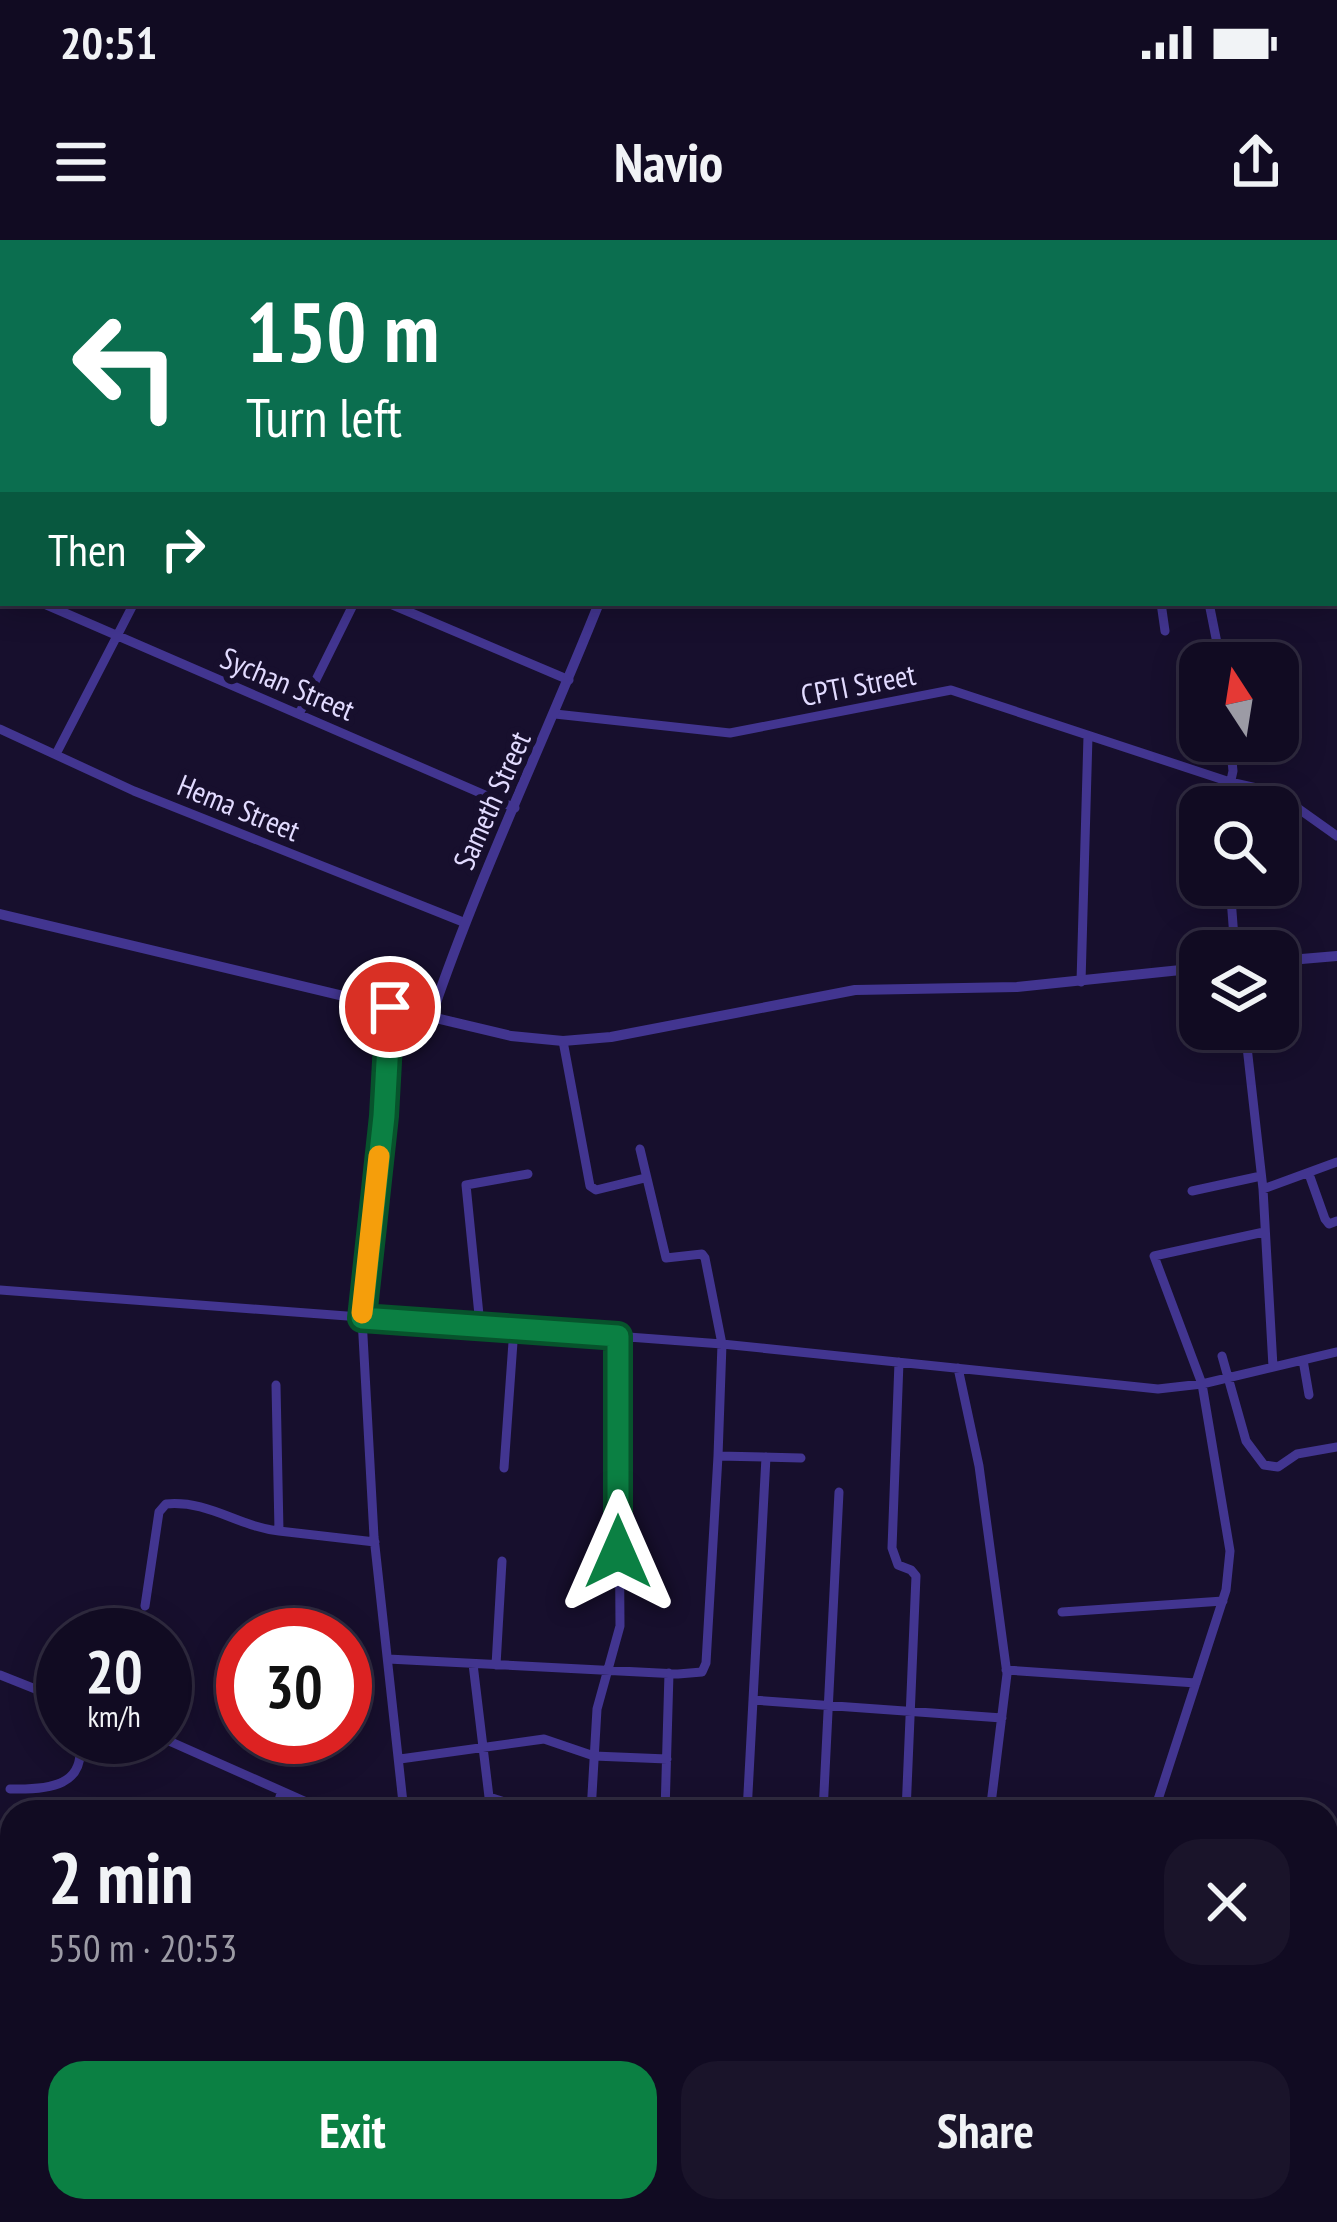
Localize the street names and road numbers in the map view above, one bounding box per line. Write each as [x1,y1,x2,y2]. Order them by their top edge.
street label: Sychan Street [215,637,361,729]
street label: CPTI Street [797,654,919,714]
street label: Sameth Street [443,724,539,875]
street label: Hema Street [172,765,307,849]

